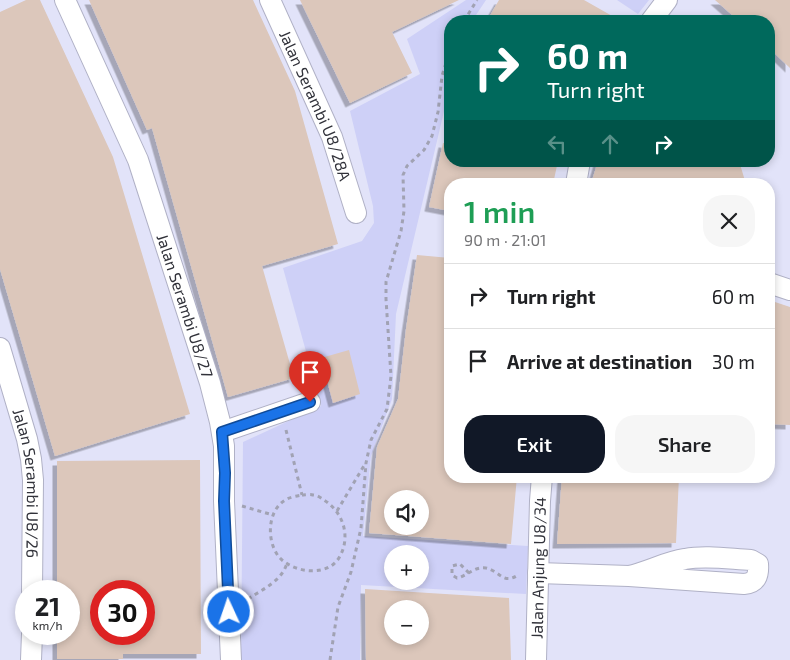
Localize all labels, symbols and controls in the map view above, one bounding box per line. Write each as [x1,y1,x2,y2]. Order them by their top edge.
street label: Jalan Serambi U8/28A [276,27,355,183]
text: 60 m [547,34,628,76]
icon: right [464,35,529,100]
text: Turn right [547,76,645,102]
icon: left [543,130,571,158]
icon: ahead [596,130,624,158]
icon: right [649,130,677,158]
text: 1 min [464,193,535,229]
button: close [703,195,755,247]
text: 90 m · 21:01 [464,230,546,249]
street label: Jalan Serambi U8/27 [153,231,218,380]
icon: right [464,282,492,310]
text: Turn right [507,285,595,308]
text: 60 m [712,285,755,308]
icon: arrive [464,347,492,375]
text: Arrive at destination [507,350,692,373]
text: 30 m [712,350,755,373]
pin [289,351,331,402]
icon: arrive [296,358,324,386]
street label: Jalan Serambi U8/26 [9,406,43,558]
button: Exit [464,415,605,473]
button: Share [615,415,755,473]
map controls [384,490,429,645]
button: sound [384,490,429,535]
street label: Jalan Anjung U8/34 [527,497,549,639]
button: + [384,545,429,590]
speed limit sign: 30 [90,580,155,645]
position arrow [202,585,254,637]
text: 21 [35,591,60,621]
button: − [384,600,429,645]
text: km/h [33,618,62,632]

